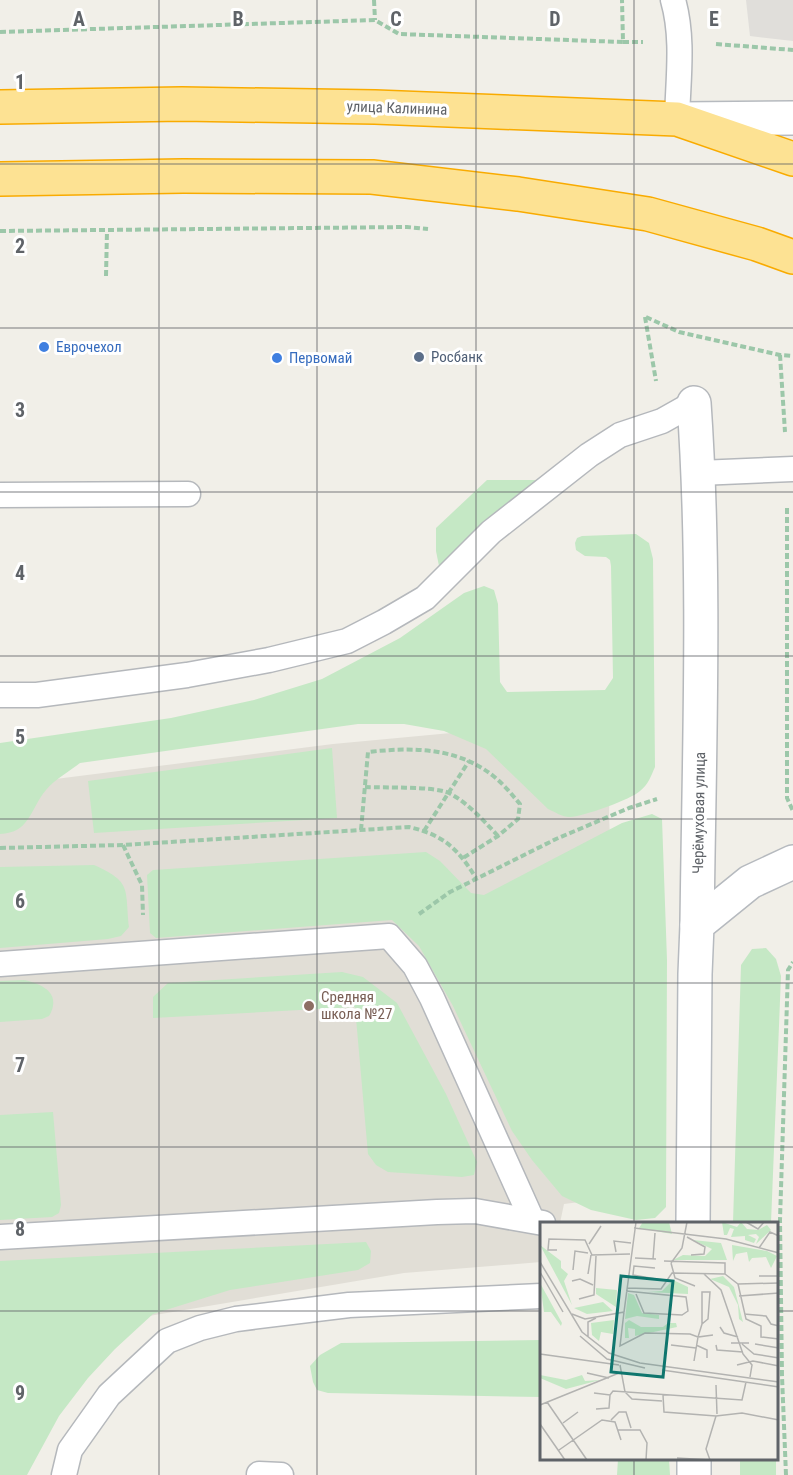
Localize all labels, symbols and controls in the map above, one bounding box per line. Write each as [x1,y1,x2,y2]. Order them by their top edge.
text: A [73,7,85,31]
text: B [232,7,244,31]
text: C [390,7,402,31]
text: D [549,7,561,31]
text: E [709,7,719,31]
text: 1 [15,70,25,94]
street label: улица Калинина [346,97,448,119]
text: 2 [15,234,25,258]
place label: Еврочехол [56,338,122,356]
marker: Еврочехол [37,340,51,354]
place label: Росбанк [431,348,483,366]
place label: Первомай [289,349,352,367]
marker: Росбанк [412,350,426,364]
marker: Первомай [270,351,284,365]
text: 3 [15,398,25,422]
text: 4 [15,561,25,585]
text: 5 [15,725,25,749]
street label: Черёмуховая улица [689,752,709,874]
text: 6 [15,889,25,913]
place label: Средняя школа №27 [321,988,392,1023]
marker: Средняя школа №27 [302,999,316,1013]
text: 7 [15,1053,25,1077]
text: 8 [15,1217,25,1241]
inset map [540,1222,778,1460]
text: 9 [15,1381,25,1405]

